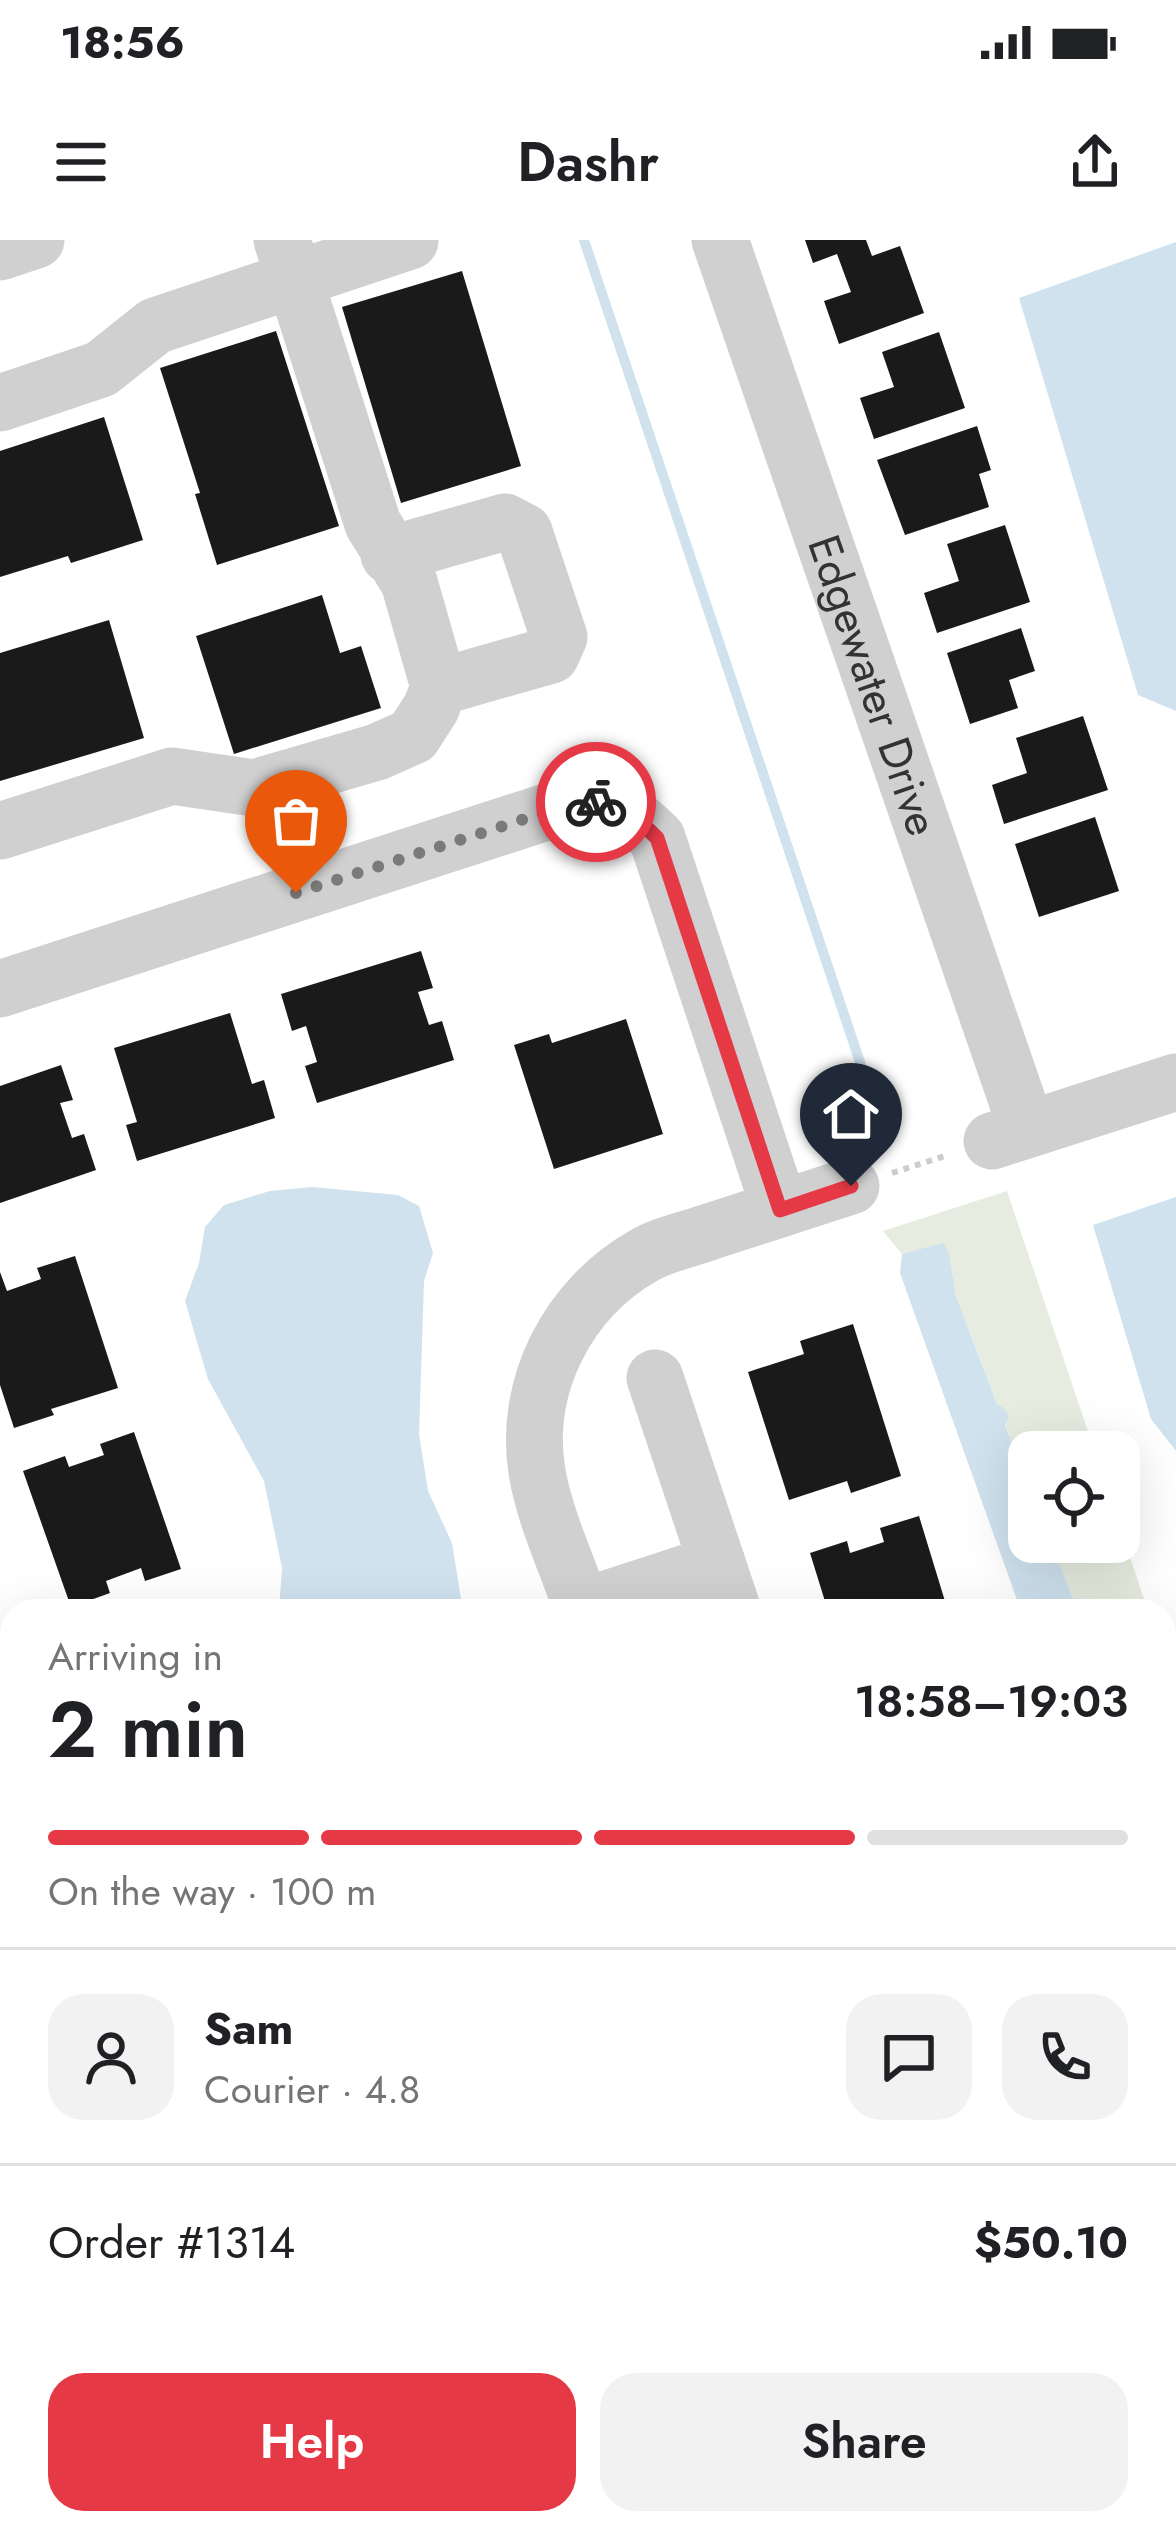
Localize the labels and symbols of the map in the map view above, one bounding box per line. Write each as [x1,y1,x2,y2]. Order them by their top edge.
street label: Edgewater Drive [792,526,956,844]
courier [536,742,656,862]
pin [245,770,347,893]
pin [800,1063,902,1186]

